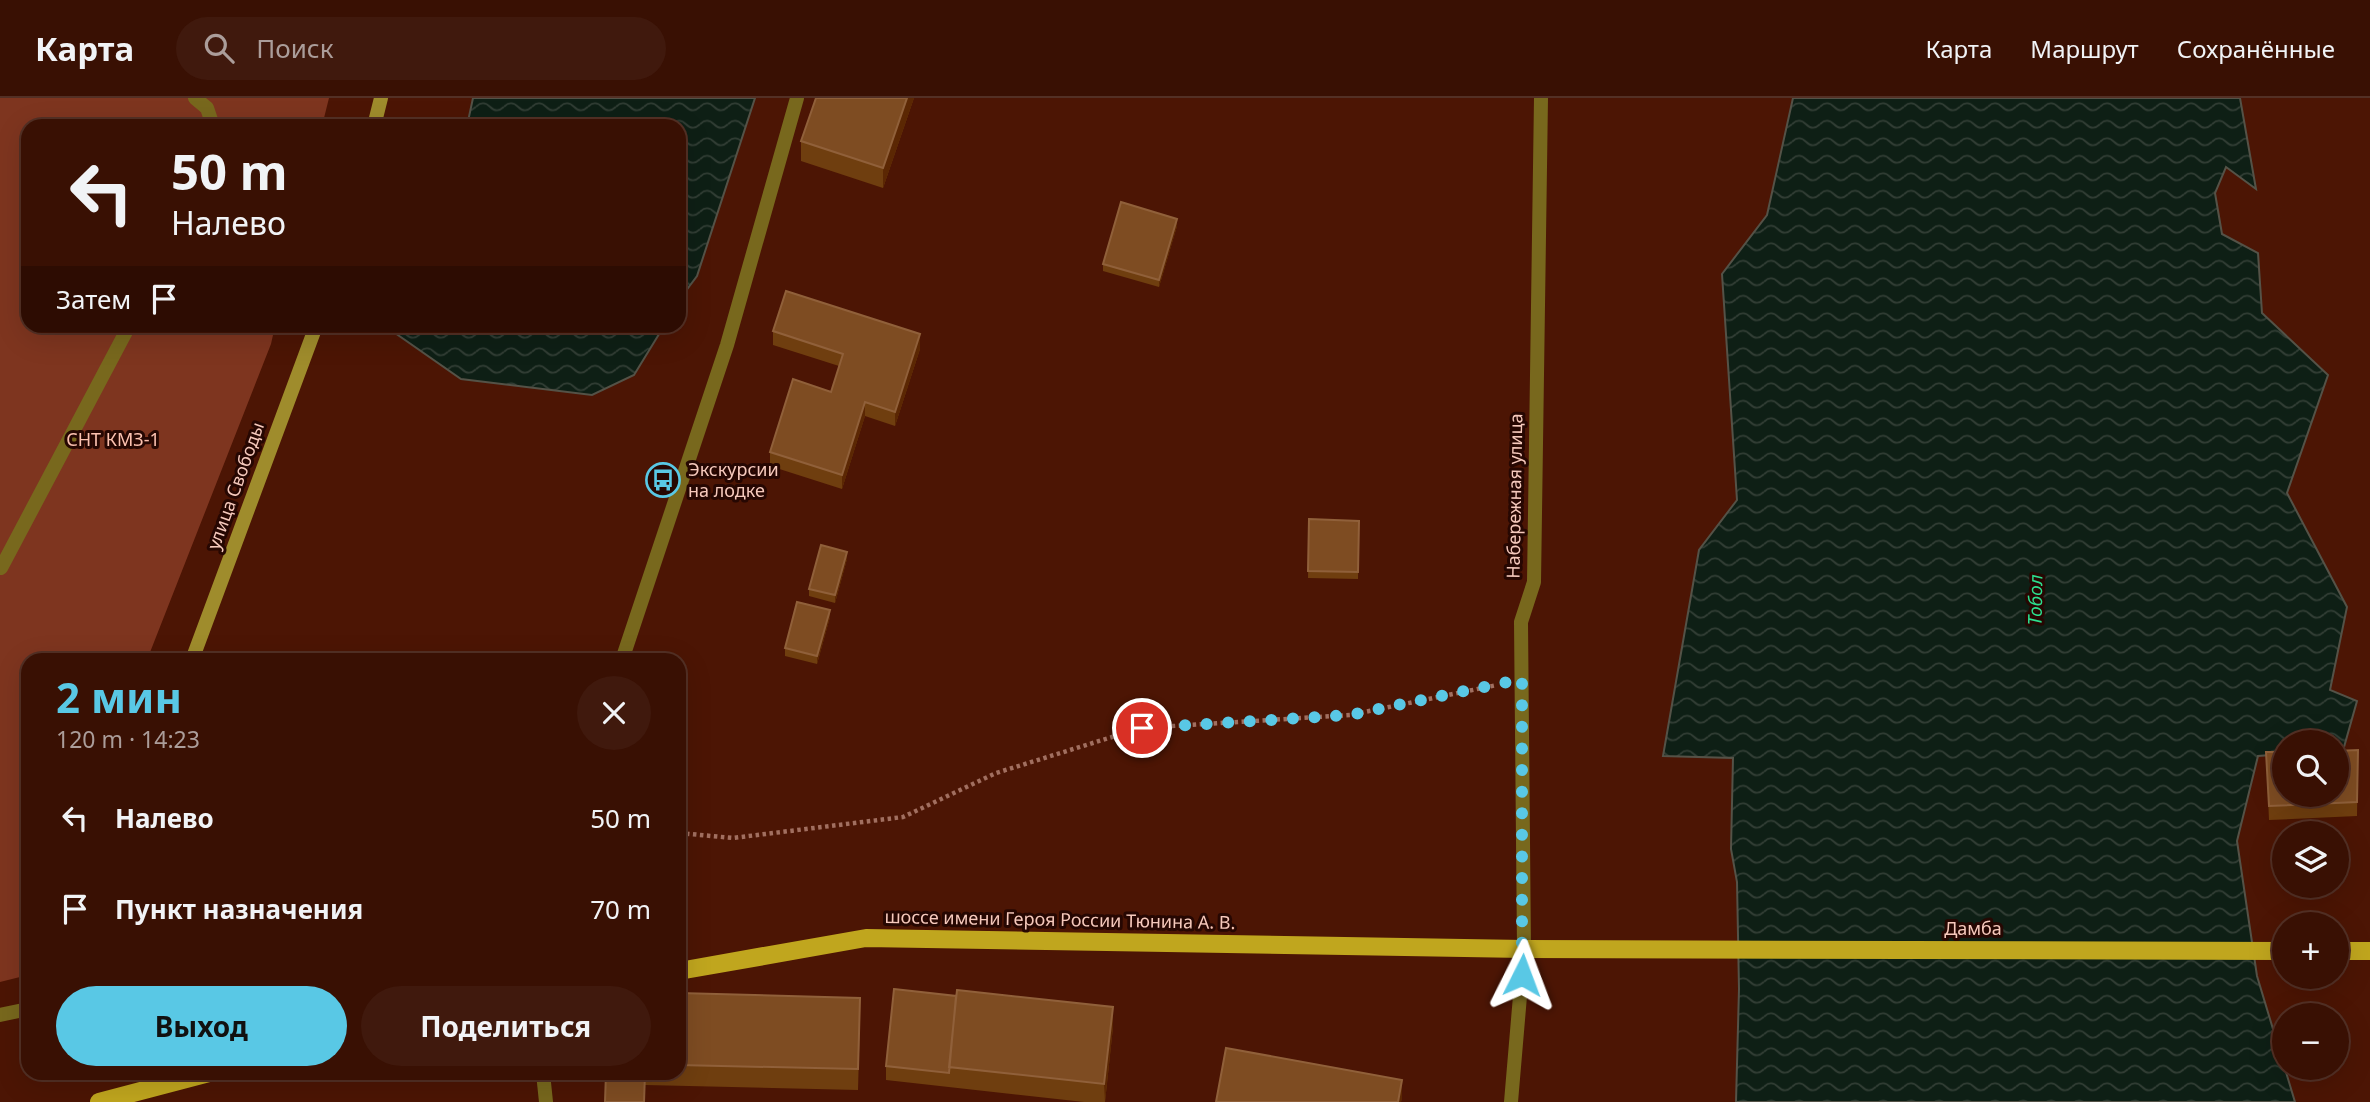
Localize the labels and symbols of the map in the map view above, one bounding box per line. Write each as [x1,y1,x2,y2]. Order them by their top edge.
street label: Набережная улица [1501,413,1527,579]
street label: улица Свободы [201,419,269,553]
park label: СНТ КМЗ-1 [66,427,160,451]
place label: Экскурсии на лодке [688,457,779,502]
bus stop icon: Экскурсии на лодке [644,461,682,499]
water label: Тобол [2022,574,2048,626]
pin [1112,698,1172,758]
street label: шоссе имени Героя России Тюнина А. В. [884,904,1236,934]
street label: Дамба [1944,916,2002,940]
position arrow [1485,938,1559,1012]

